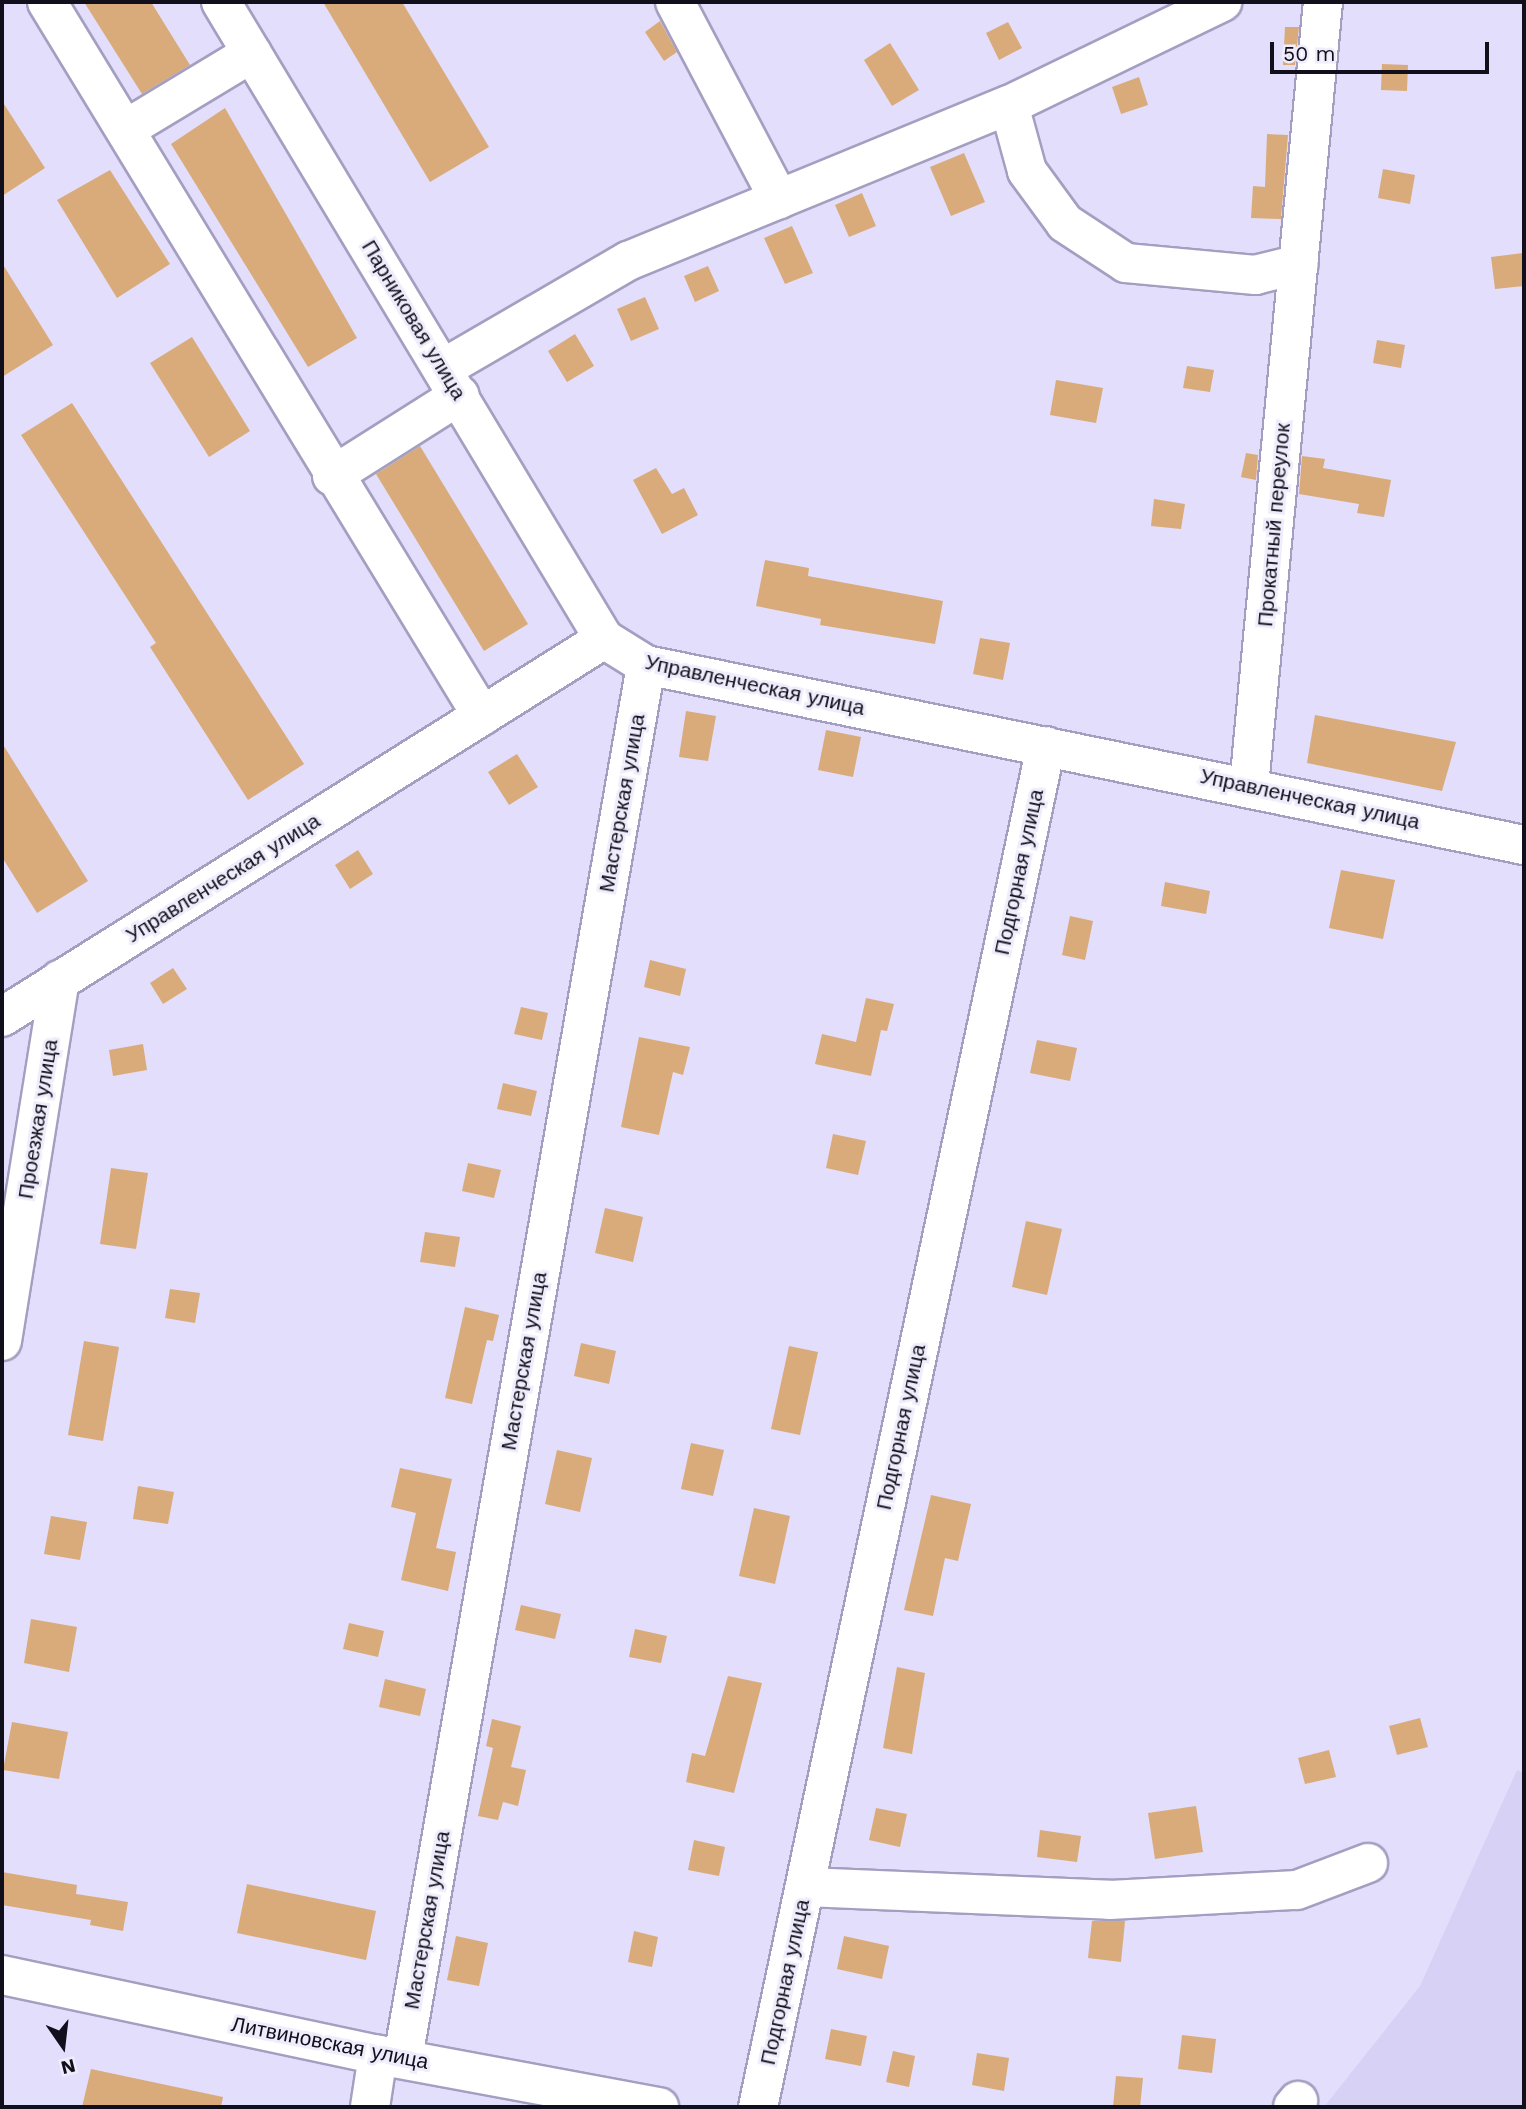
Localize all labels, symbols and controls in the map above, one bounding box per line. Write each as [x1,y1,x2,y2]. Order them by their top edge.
scale bar [1274,28,1493,72]
text: 50 m [1283,41,1335,66]
street label: Парниковая улица [356,236,472,404]
street label: Прокатный переулок [1253,422,1295,628]
street label: Управленческая улица [643,649,867,721]
street label: Мастерская улица [594,712,650,894]
street label: Управленческая улица [1198,763,1422,835]
street label: Подгорная улица [989,787,1049,957]
street label: Управленческая улица [121,808,325,948]
street label: Проезжая улица [13,1037,63,1201]
street label: Мастерская улица [496,1270,552,1452]
street label: Подгорная улица [871,1342,931,1512]
street label: Мастерская улица [399,1829,455,2011]
street label: Подгорная улица [755,1897,815,2067]
north arrow [28,2011,98,2081]
street label: Литвиновская улица [229,2012,431,2074]
text: N [59,2054,78,2080]

